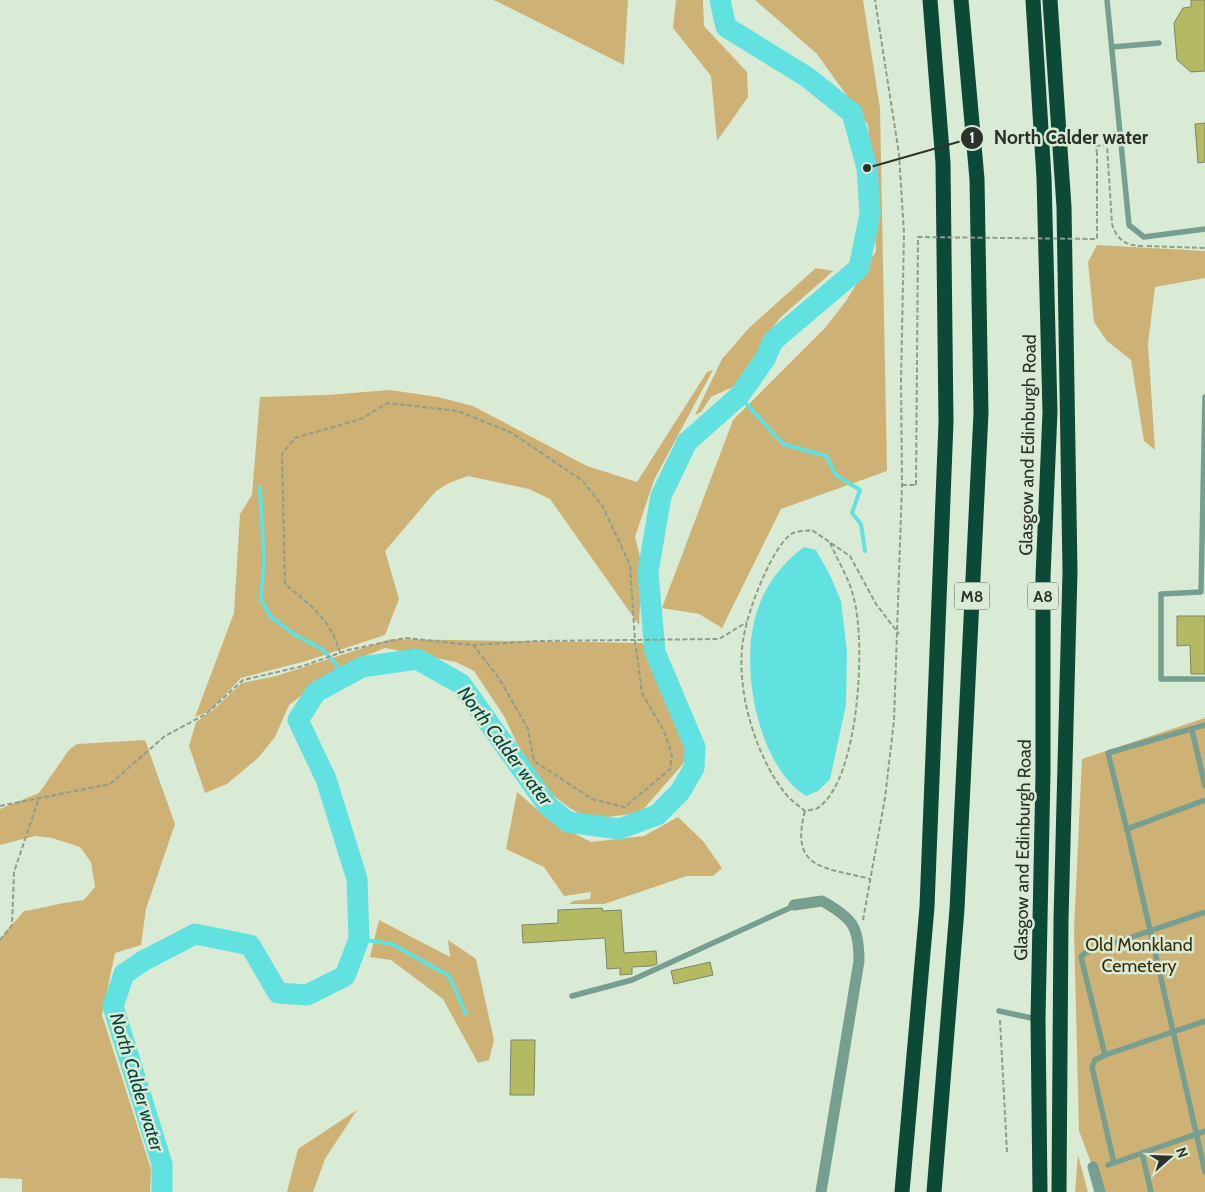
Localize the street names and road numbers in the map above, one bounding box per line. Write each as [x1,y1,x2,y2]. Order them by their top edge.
street label: Glasgow and Edinburgh Road [1015,334,1041,556]
road number: M8 [954,582,990,610]
road number: A8 [1028,582,1058,610]
street label: Glasgow and Edinburgh Road [1010,739,1036,961]

